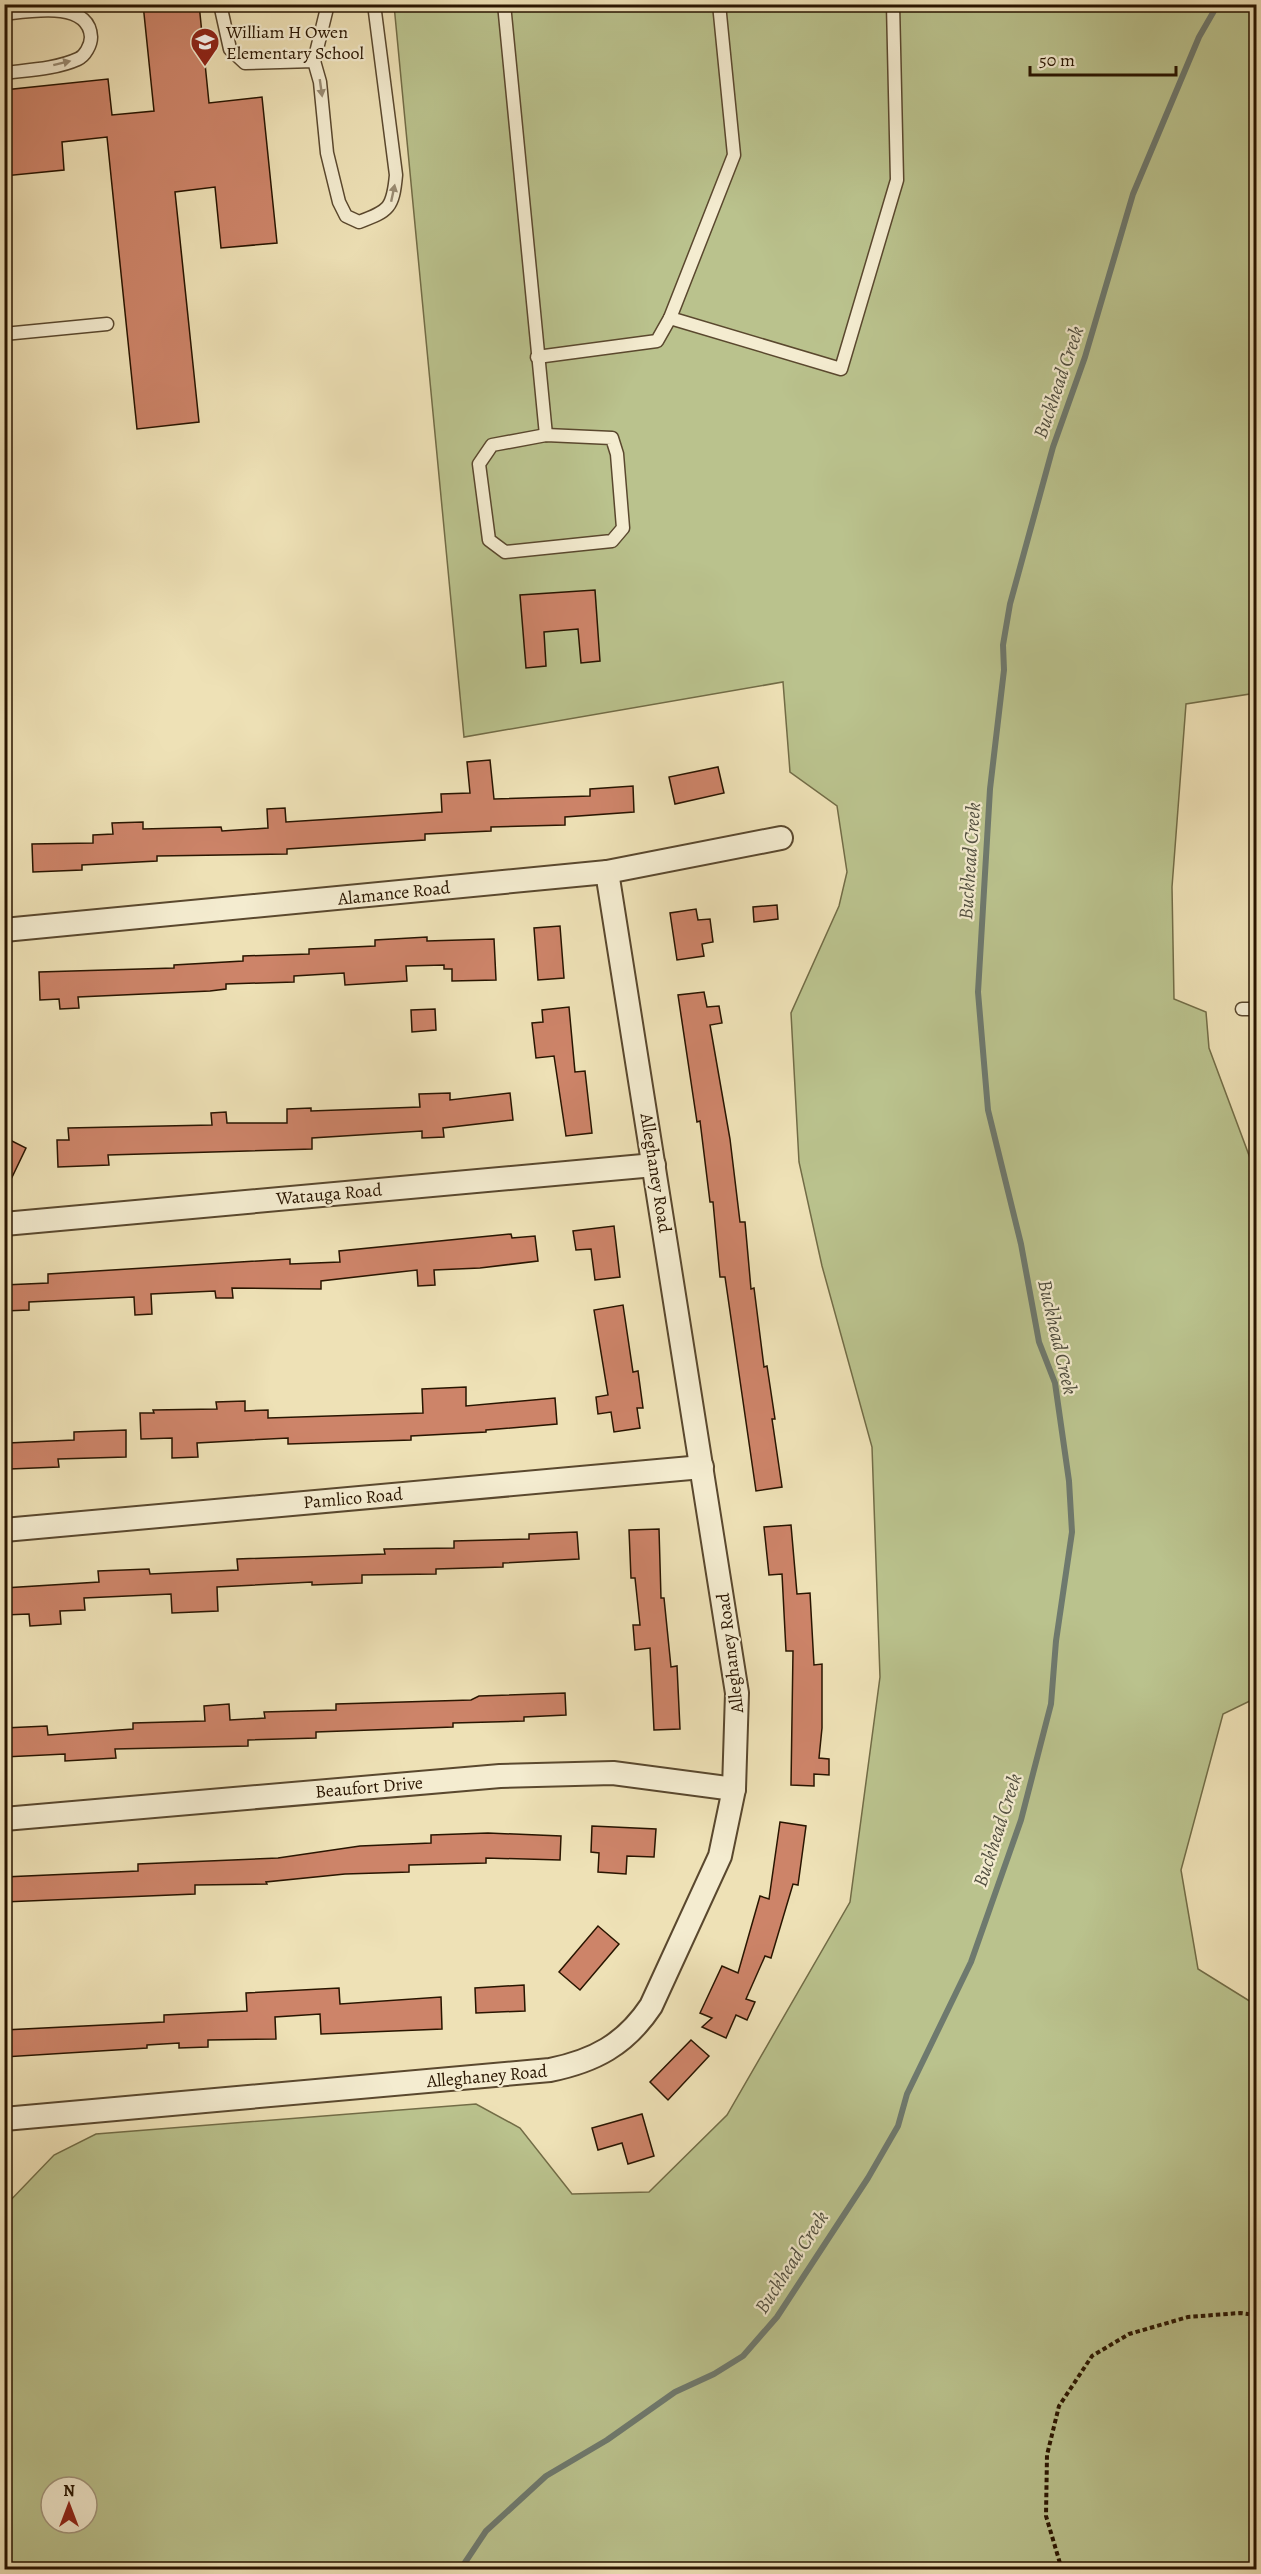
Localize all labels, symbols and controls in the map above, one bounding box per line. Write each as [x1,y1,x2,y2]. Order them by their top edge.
place label: William H Owen Elementary School [225,20,364,65]
school or university icon: William H Owen Elementary School [189,26,221,68]
scale bar [1030,39,1176,77]
text: 50 m [1039,48,1075,72]
one-way arrow [53,58,71,68]
one-way arrow [316,79,325,98]
one-way arrow [389,183,398,202]
water label: Buckhead Creek [1027,322,1090,442]
water label: Buckhead Creek [952,801,987,921]
street label: Alamance Road [336,875,452,911]
street label: Alleghaney Road [635,1110,677,1235]
street label: Watauga Road [274,1177,383,1211]
water label: Buckhead Creek [1031,1277,1084,1397]
street label: Pamlico Road [302,1482,404,1514]
street label: Alleghaney Road [711,1591,749,1715]
street label: Beaufort Drive [314,1770,424,1804]
water label: Buckhead Creek [966,1770,1028,1890]
street label: Alleghaney Road [425,2059,549,2093]
water label: Buckhead Creek [748,2206,835,2319]
north arrow [39,2475,99,2535]
text: N [63,2480,75,2502]

